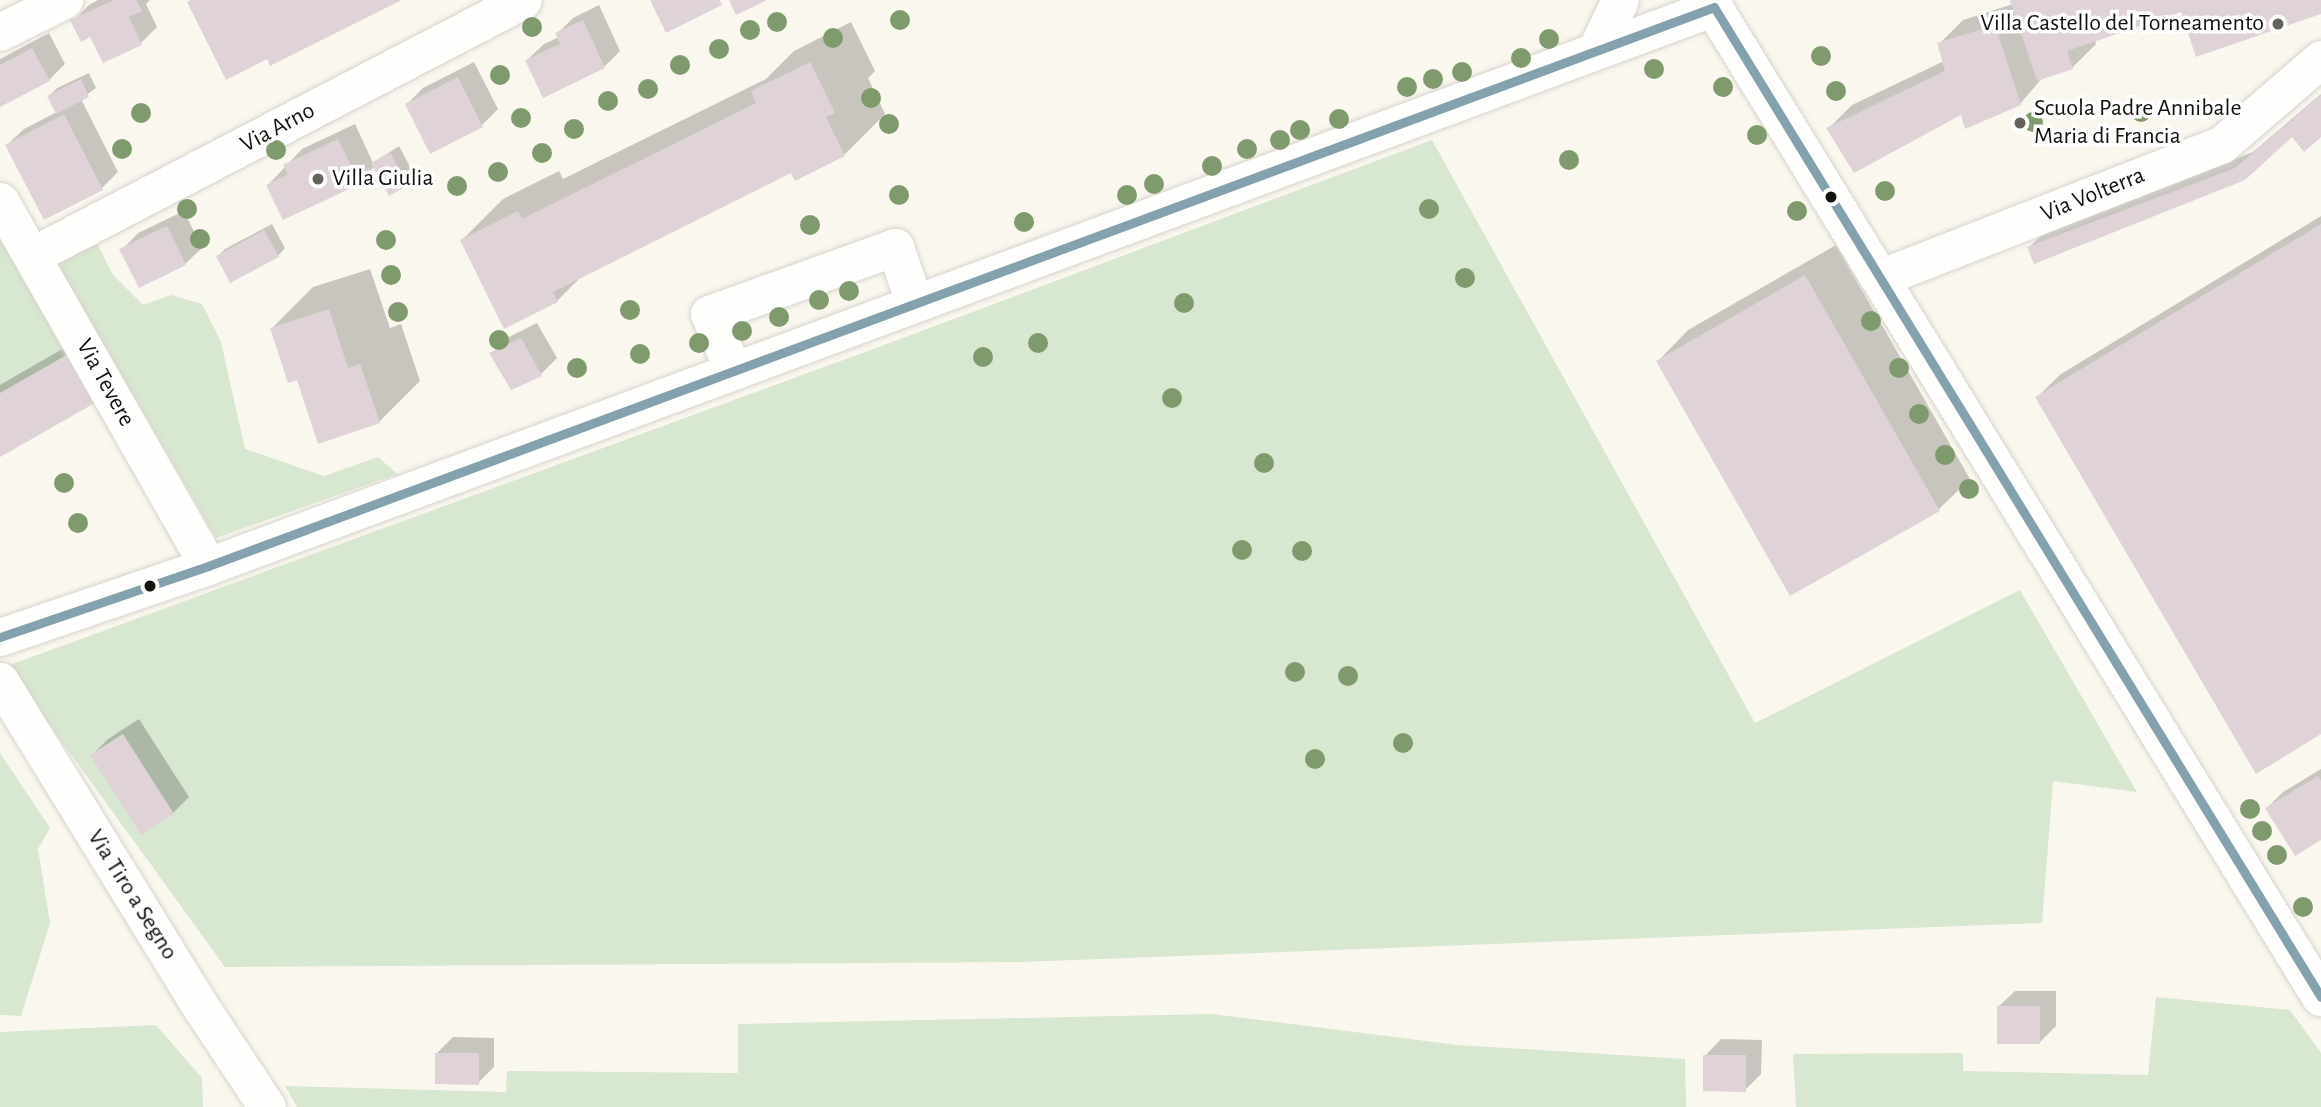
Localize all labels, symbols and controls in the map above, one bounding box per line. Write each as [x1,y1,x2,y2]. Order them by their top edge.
place label: Villa Castello del Torneamento [1980,10,2264,38]
marker: Villa Castello del Torneamento [2270,16,2286,32]
place label: Scuola Padre Annibale Maria di Francia [2034,95,2242,151]
street label: Via Arno [236,97,320,159]
marker: Scuola Padre Annibale Maria di Francia [2012,115,2028,131]
street label: Via Volterra [2037,161,2149,229]
place label: Villa Giulia [332,165,434,193]
marker: Villa Giulia [310,171,326,187]
unlabelled marker [1824,190,1838,204]
street label: Via Tevere [69,334,141,432]
unlabelled marker [143,579,157,593]
street label: Via Tiro a Segno [81,825,183,965]

